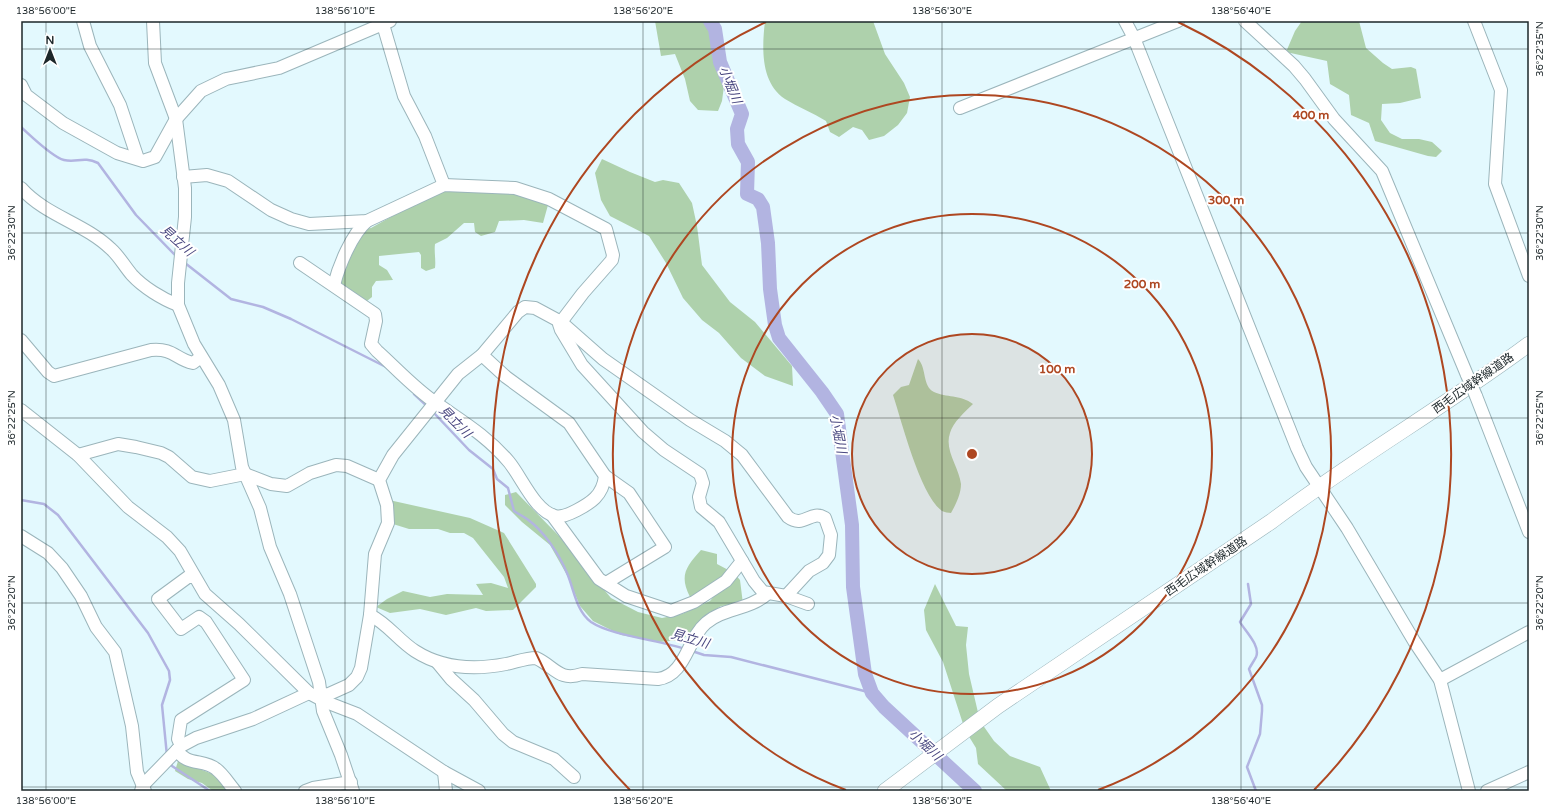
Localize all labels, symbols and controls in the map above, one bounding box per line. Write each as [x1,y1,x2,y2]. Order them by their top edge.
text: 138°56'00"E [16,5,76,17]
text: 138°56'10"E [315,5,375,17]
text: 138°56'20"E [613,5,673,17]
text: 138°56'30"E [912,5,972,17]
text: 138°56'40"E [1211,5,1271,17]
text: 36°22'35"N [1534,21,1546,77]
north arrow [30,30,70,70]
text: N [46,34,54,47]
water label: 小堀川 [715,64,745,108]
text: 400 m [1293,108,1329,122]
text: 300 m [1208,193,1244,207]
text: 36°22'30"N [6,205,18,261]
text: 36°22'30"N [1534,205,1546,261]
water label: 見立川 [157,222,198,261]
text: 200 m [1124,277,1160,291]
street label: 西毛広域幹線道路 [1430,350,1516,416]
text: 100 m [1039,362,1075,376]
text: 36°22'25"N [6,390,18,446]
text: 36°22'25"N [1534,390,1546,446]
water label: 見立川 [436,403,476,443]
water label: 小堀川 [826,413,850,457]
centre of rings [965,447,979,461]
street label: 西毛広域幹線道路 [1162,533,1250,599]
text: 36°22'20"N [6,575,18,631]
text: 36°22'20"N [1534,575,1546,631]
water label: 見立川 [669,626,713,653]
water label: 小堀川 [905,726,946,766]
text: 138°56'00"E [16,795,76,807]
text: 138°56'10"E [315,795,375,807]
text: 138°56'20"E [613,795,673,807]
text: 138°56'30"E [912,795,972,807]
text: 138°56'40"E [1211,795,1271,807]

